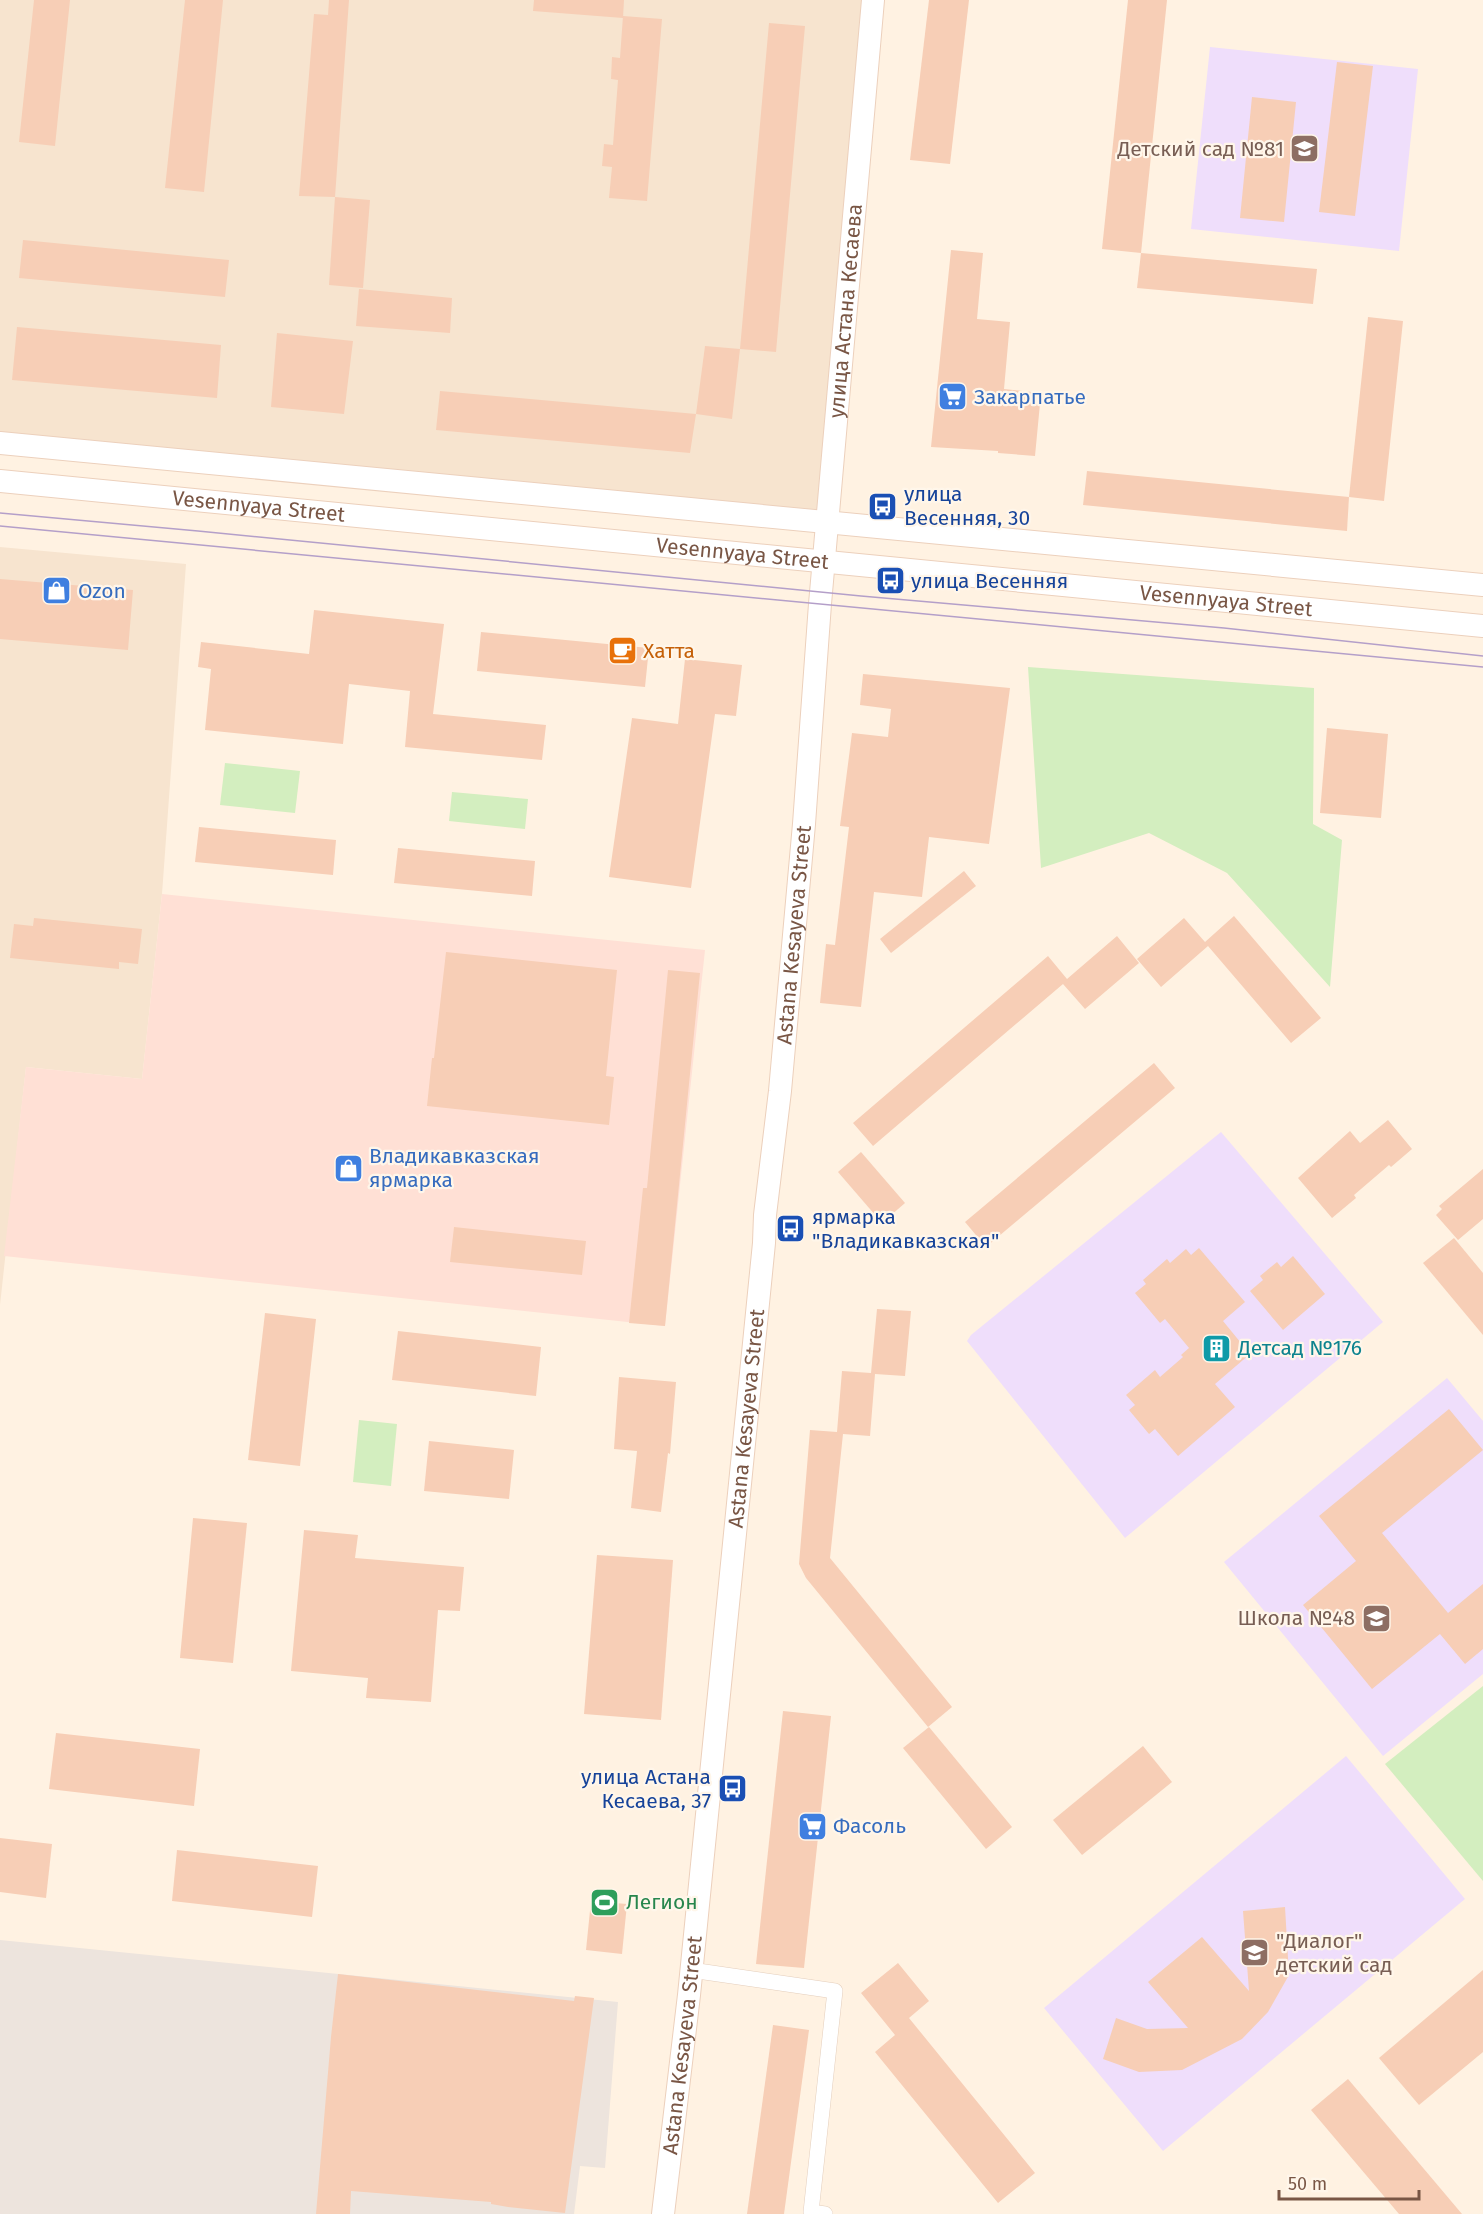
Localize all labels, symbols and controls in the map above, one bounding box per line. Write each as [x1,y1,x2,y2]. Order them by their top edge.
school or university icon: Детский сад №81 [1289,133,1321,165]
place label: Детский сад №81 [1116,136,1284,162]
street label: улица Астана Кесаева [823,203,868,419]
supermarket icon: Закарпатье [937,381,969,413]
place label: Закарпатье [974,384,1086,410]
place label: улица Весенняя, 30 [904,481,1030,531]
street label: Vesennyaya Street [171,485,347,528]
bus stop icon: улица Весенняя, 30 [867,490,899,522]
street label: Vesennyaya Street [655,532,830,575]
bus stop icon: улица Весенняя [874,565,906,597]
place label: улица Весенняя [911,568,1068,594]
shop icon: Ozon [41,575,73,607]
place label: Ozon [78,578,126,604]
street label: Vesennyaya Street [1139,580,1314,622]
cafe icon: Хатта [606,635,638,667]
place label: Хатта [643,638,695,664]
street label: Astana Kesayeva Street [771,824,817,1046]
place label: Владикавказская ярмарка [369,1143,540,1193]
shop icon: Владикавказская ярмарка [332,1152,364,1184]
place label: ярмарка "Владикавказская" [812,1204,999,1254]
bus stop icon: ярмарка "Владикавказская" [775,1213,807,1245]
street label: Astana Kesayeva Street [723,1307,770,1529]
building icon: Детсад №176 [1201,1332,1233,1364]
place label: Детсад №176 [1237,1335,1362,1361]
school or university icon: Школа №48 [1360,1602,1392,1634]
place label: Школа №48 [1237,1605,1355,1631]
place label: улица Астана Кесаева, 37 [581,1764,711,1814]
bus stop icon: улица Астана Кесаева, 37 [716,1773,748,1805]
supermarket icon: Фасоль [796,1810,828,1842]
place label: Фасоль [833,1813,906,1839]
sports icon: Легион [589,1886,621,1918]
place label: Легион [626,1889,698,1915]
place label: "Диалог" детский сад [1276,1928,1392,1978]
street label: Astana Kesayeva Street [657,1934,708,2156]
school or university icon: "Диалог" детский сад [1239,1937,1271,1969]
scale bar [1279,2163,1418,2201]
text: 50 m [1288,2173,1327,2195]

